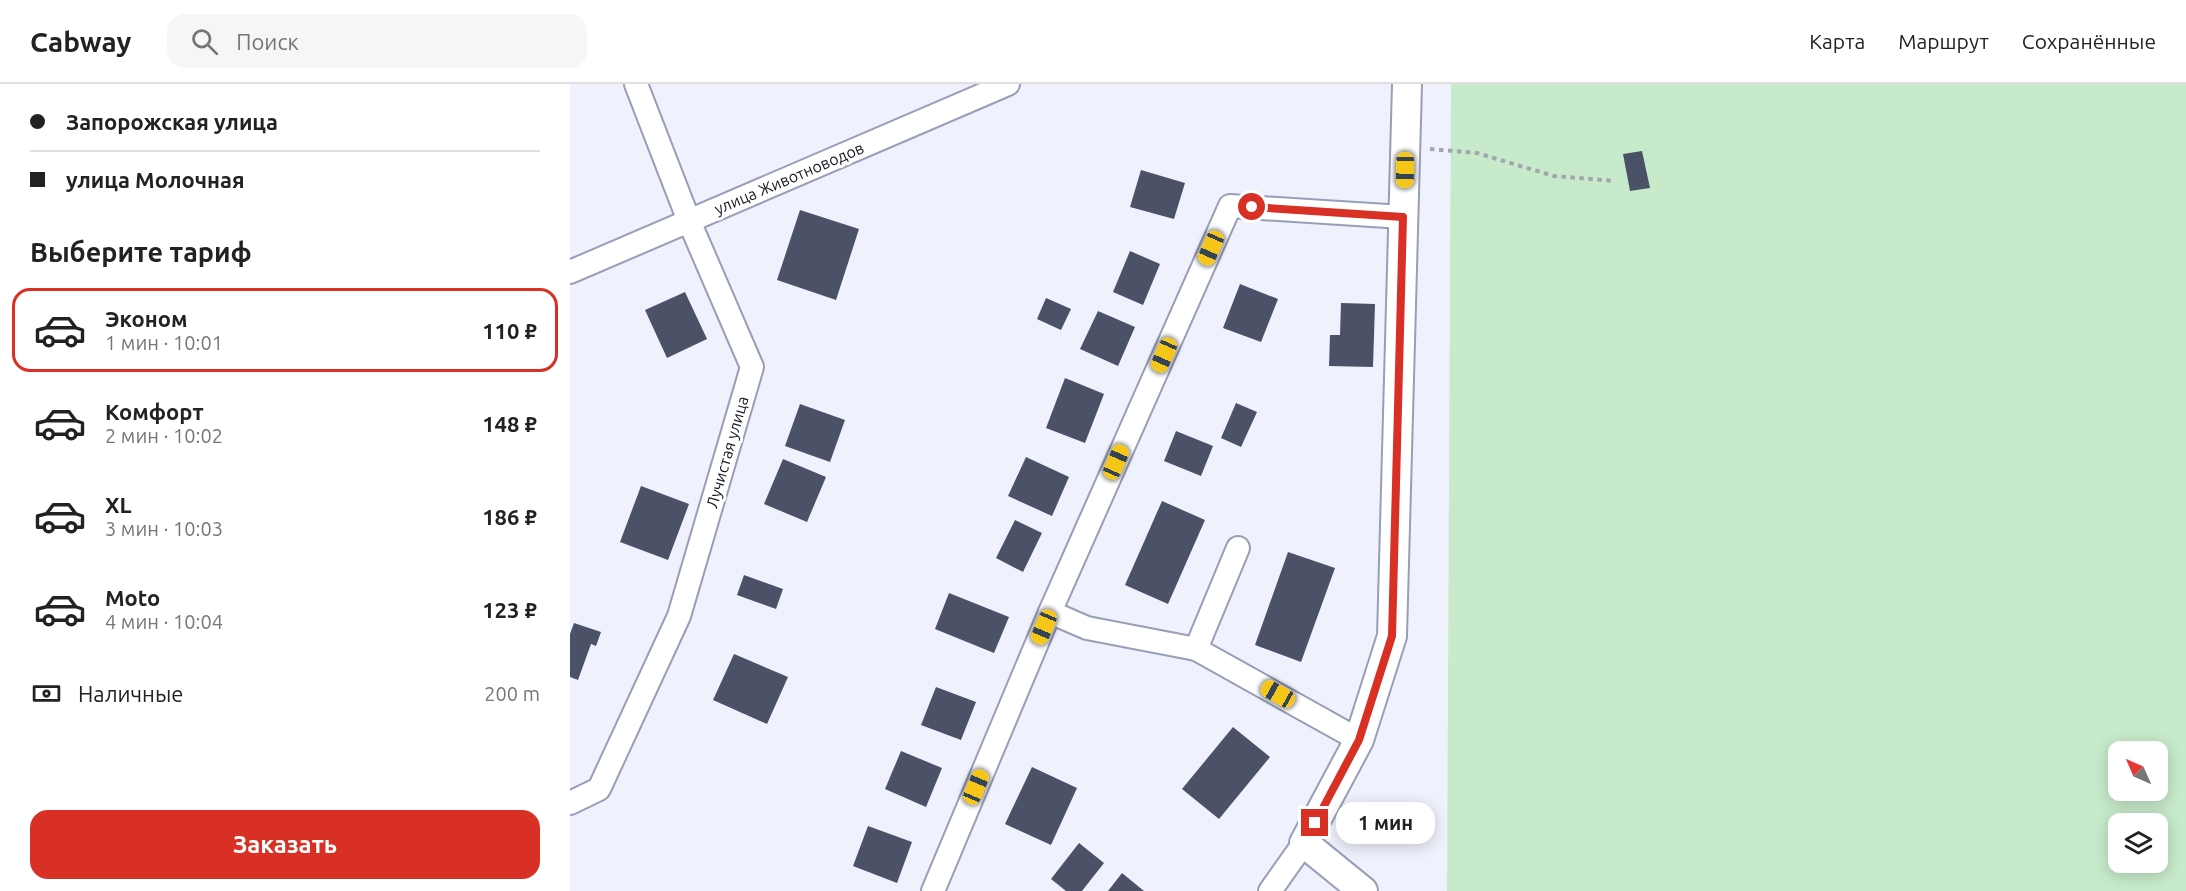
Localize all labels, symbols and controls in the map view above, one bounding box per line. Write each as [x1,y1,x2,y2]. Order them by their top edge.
search box [167,14,587,68]
icon: search [188,25,221,58]
text: Cabway [30,26,131,57]
text: Поиск [236,29,299,54]
text: Карта [1809,29,1865,53]
text: Маршрут [1898,29,1989,53]
text: Сохранённые [2022,29,2156,53]
text: Запорожская улица [66,109,278,134]
street label: улица Животноводов [712,138,866,218]
car [1396,152,1414,188]
text: улица Молочная [66,167,245,192]
route start [1238,193,1265,220]
car [1195,228,1227,268]
text: Выберите тариф [30,237,252,267]
icon: car [33,303,87,357]
text: Эконом [105,306,187,331]
text: 110 ₽ [482,318,537,343]
text: 1 мин · 10:01 [105,331,223,354]
car [1148,335,1180,375]
street label: Лучистая улица [702,394,752,510]
icon: car [33,396,87,450]
text: Комфорт [105,399,204,424]
text: 148 ₽ [482,411,537,436]
text: 2 мин · 10:02 [105,424,223,447]
car [1100,442,1132,482]
icon: car [33,489,87,543]
text: XL [105,492,132,517]
text: 186 ₽ [482,504,537,529]
text: 3 мин · 10:03 [105,517,223,540]
icon: car [33,582,87,636]
text: Moto [105,585,160,610]
text: 123 ₽ [482,597,537,622]
car [1029,607,1059,647]
text: 4 мин · 10:04 [105,610,223,633]
icon: cash [30,677,63,710]
car [1258,677,1298,711]
text: Наличные [78,681,183,706]
text: 200 m [484,682,540,705]
north arrow [2108,741,2168,801]
map controls [2108,741,2168,873]
car [961,767,991,807]
callout: 1 мин [1336,802,1435,844]
route end [1301,809,1328,836]
button: Заказать [30,810,540,879]
text: 1 мин [1358,811,1413,834]
button: layers [2108,813,2168,873]

